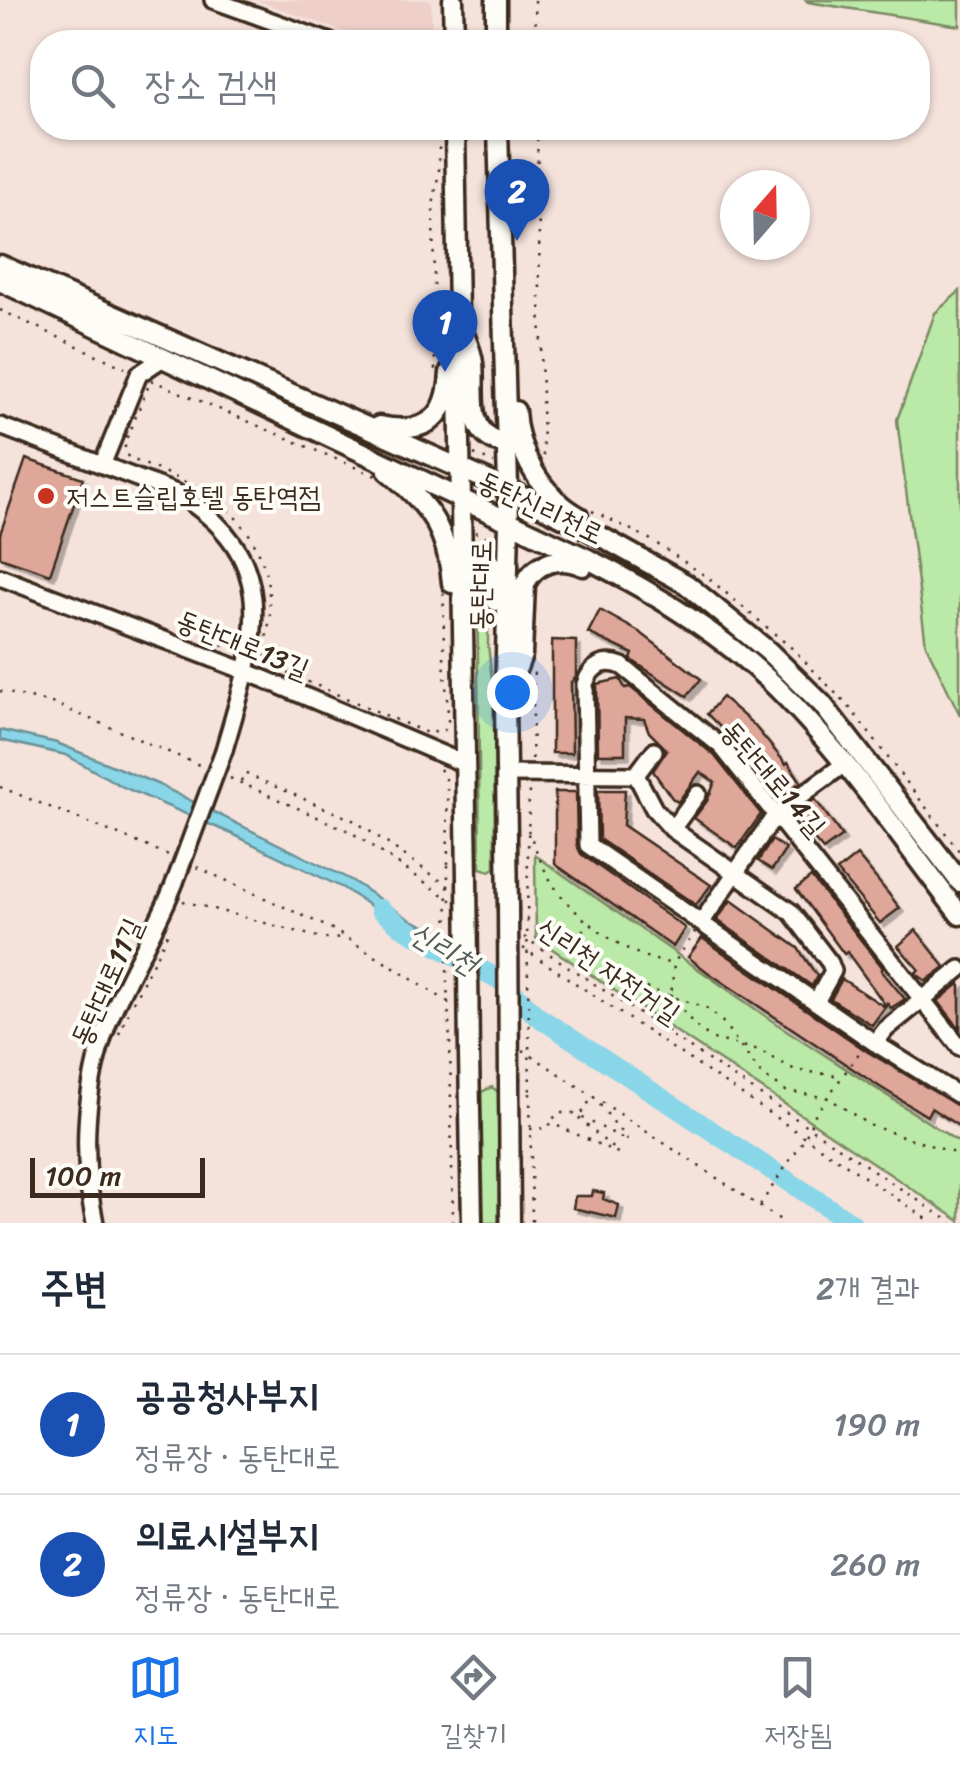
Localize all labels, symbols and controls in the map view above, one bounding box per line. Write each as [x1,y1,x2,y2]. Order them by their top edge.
search box [30,30,930,140]
text: 장소 검색 [145,52,277,119]
icon: search [65,58,120,113]
pin: 2 [484,158,550,241]
north arrow [720,170,810,260]
pin: 1 [412,290,478,372]
street label: 동탄신리천로 [469,457,612,558]
place label: 저스트슬립호텔 동탄역점 [66,472,321,521]
marker: 저스트슬립호텔 동탄역점 [35,485,57,507]
street label: 동탄대로 [455,540,506,630]
street label: 동탄대로13길 [169,596,317,693]
your location [487,667,538,718]
street label: 동탄대로14길 [708,709,839,848]
street label: 신리천 자전거길 [527,904,691,1037]
water label: 신리천 [399,906,491,991]
street label: 동탄대로11길 [56,910,157,1055]
text: 100 m [45,1151,121,1200]
scale bar [30,1153,205,1198]
text: 주변 [40,1251,108,1325]
text: 2개 결과 [816,1260,920,1317]
text: 공공청사부지 [135,1362,318,1429]
text: 1 [66,1396,79,1453]
text: 190 m [834,1396,920,1453]
text: 정류장 · 동탄대로 [135,1429,340,1486]
text: 의료시설부지 [135,1502,318,1569]
text: 2 [63,1536,82,1593]
text: 260 m [830,1536,920,1593]
text: 정류장 · 동탄대로 [135,1569,340,1626]
tab: 지도 [128,1650,183,1759]
tab: 길찾기 [440,1650,507,1759]
tab: 저장됨 [764,1650,832,1759]

